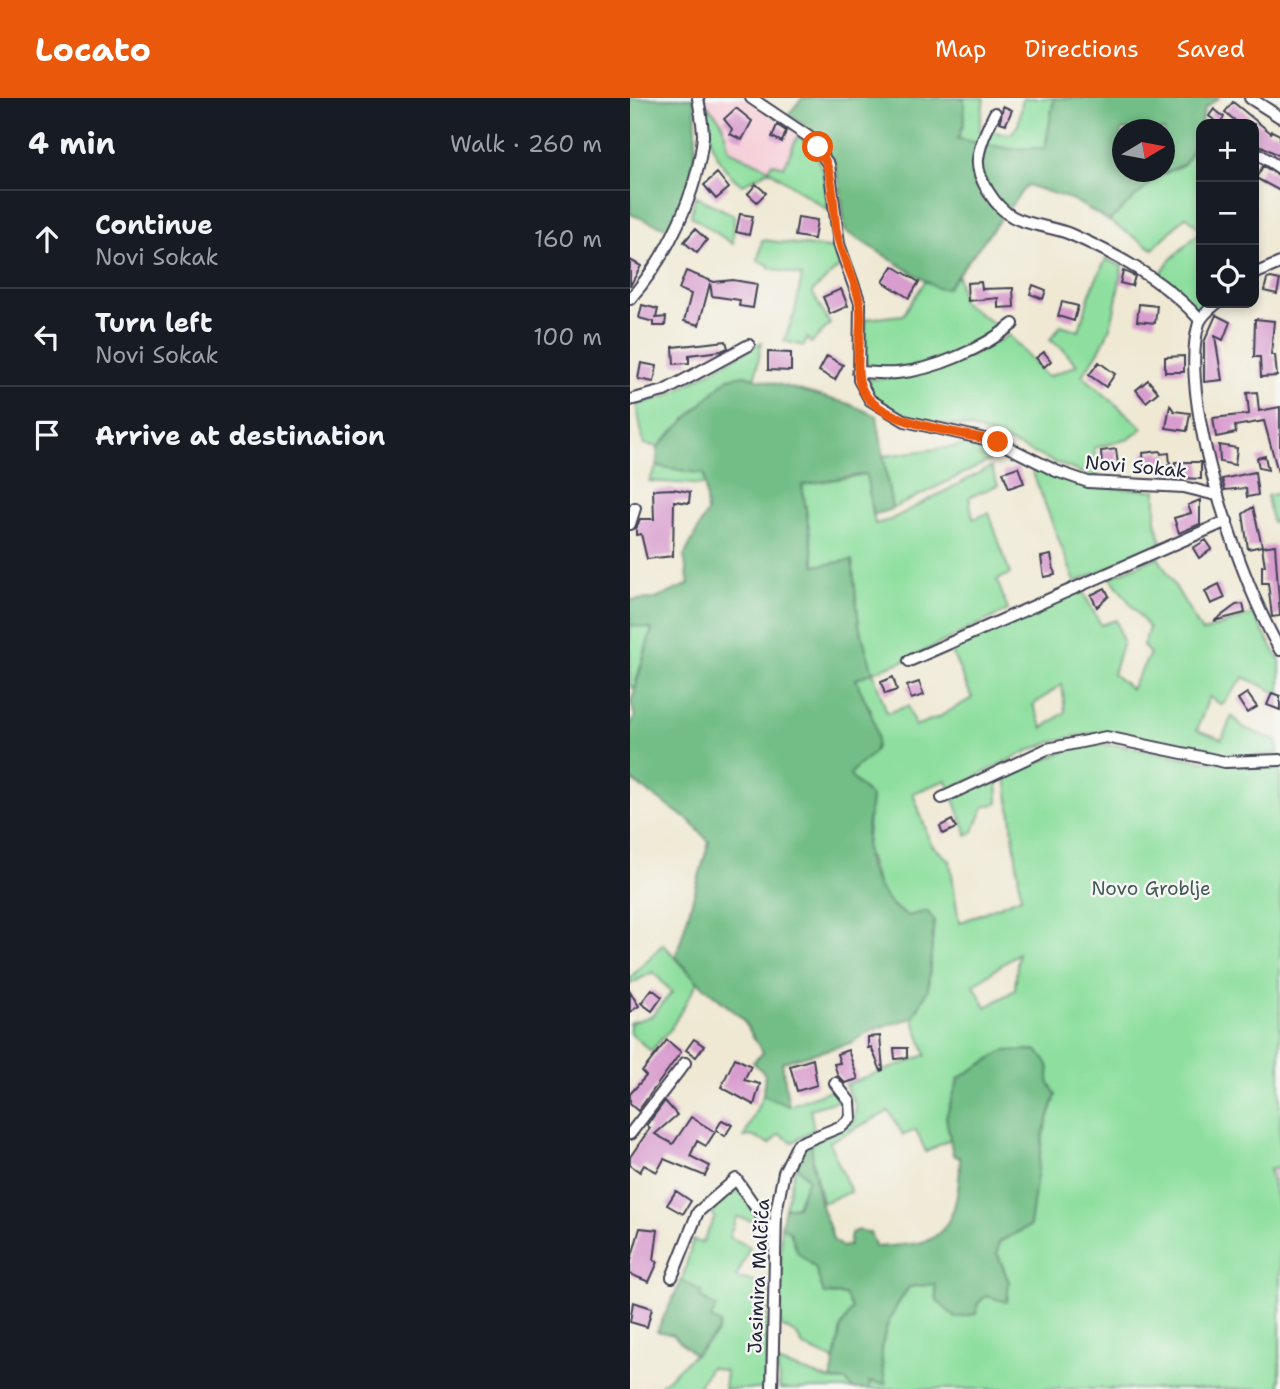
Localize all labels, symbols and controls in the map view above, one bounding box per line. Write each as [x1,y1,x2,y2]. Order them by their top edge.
text: Locato [35,27,151,72]
text: Map [935,33,986,65]
text: Directions [1024,33,1139,65]
text: Saved [1177,33,1245,65]
north arrow [1112,119,1175,182]
map controls [1196,119,1259,308]
button: + [1196,119,1259,182]
text: 4 min [28,123,115,164]
text: Walk · 260 m [450,129,602,159]
route start [802,131,833,162]
button: − [1196,182,1259,245]
text: Continue [95,207,213,242]
icon: ahead [28,220,66,258]
text: 160 m [534,224,602,254]
text: Novi Sokak [95,242,219,272]
button: locate [1196,245,1259,308]
text: Turn left [95,305,212,340]
icon: left [28,318,66,356]
text: 100 m [533,322,602,352]
text: Novi Sokak [95,340,219,370]
icon: arrive [28,416,66,454]
text: Arrive at destination [95,418,385,453]
route end [982,426,1013,457]
street label: Novi Sokak [1084,450,1188,483]
park label: Novo Groblje [1091,876,1211,901]
street label: Jasimira Malčića [742,1198,775,1354]

